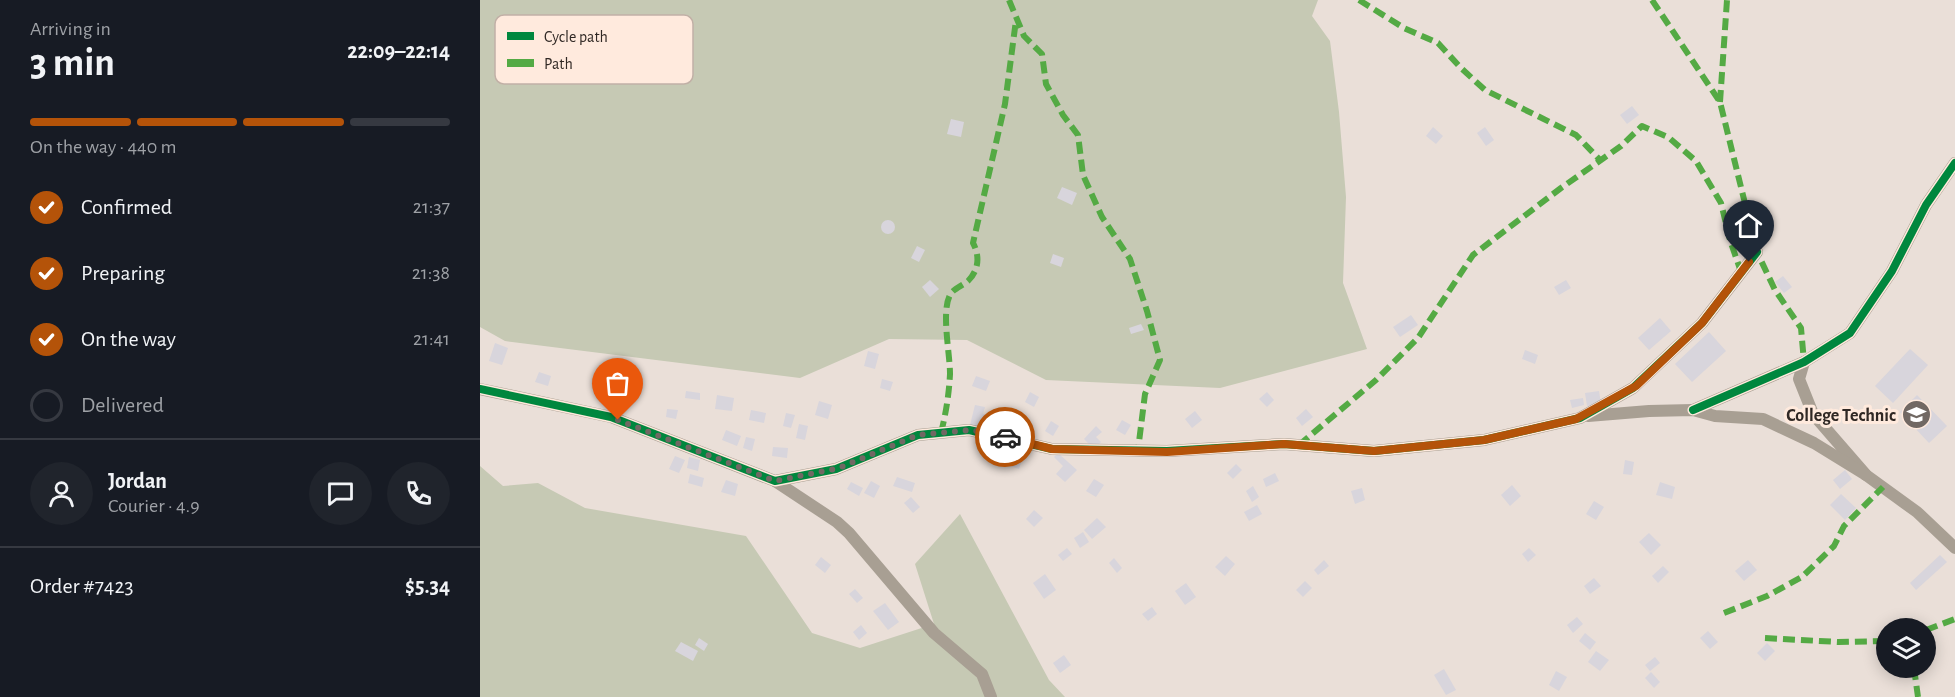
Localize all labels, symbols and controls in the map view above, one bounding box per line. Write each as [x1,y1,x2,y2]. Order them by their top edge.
legend [495,15,693,84]
text: Arriving in [30,19,111,39]
text: Cycle path [544,29,608,46]
text: 22:09–22:14 [347,40,450,62]
text: 3 min [30,44,115,83]
text: Path [544,56,573,72]
text: On the way · 440 m [30,137,177,157]
icon: check [30,191,63,224]
text: Confirmed [81,196,172,218]
text: 21:37 [413,197,450,217]
pin [1723,200,1774,262]
icon: home [1732,209,1765,242]
icon: check [30,257,63,290]
text: Preparing [81,262,165,284]
text: 21:38 [412,263,450,283]
icon: check [30,323,63,356]
text: On the way [81,328,176,350]
text: 21:41 [413,329,450,349]
pin [592,358,643,420]
icon: bag [601,367,634,400]
text: Delivered [81,394,164,416]
school or university icon: College Technic [1901,399,1933,431]
courier [975,407,1035,467]
place label: College Technic [1786,407,1896,425]
icon: car [989,421,1022,454]
button: person [30,462,93,525]
button: chat [309,462,372,525]
button: phone [387,462,450,525]
text: Jordan [108,470,167,492]
text: Courier · 4.9 [108,496,200,516]
text: Order #7423 [30,575,134,597]
text: $5.34 [405,575,450,597]
map controls [1876,618,1936,678]
button: layers [1876,618,1936,678]

